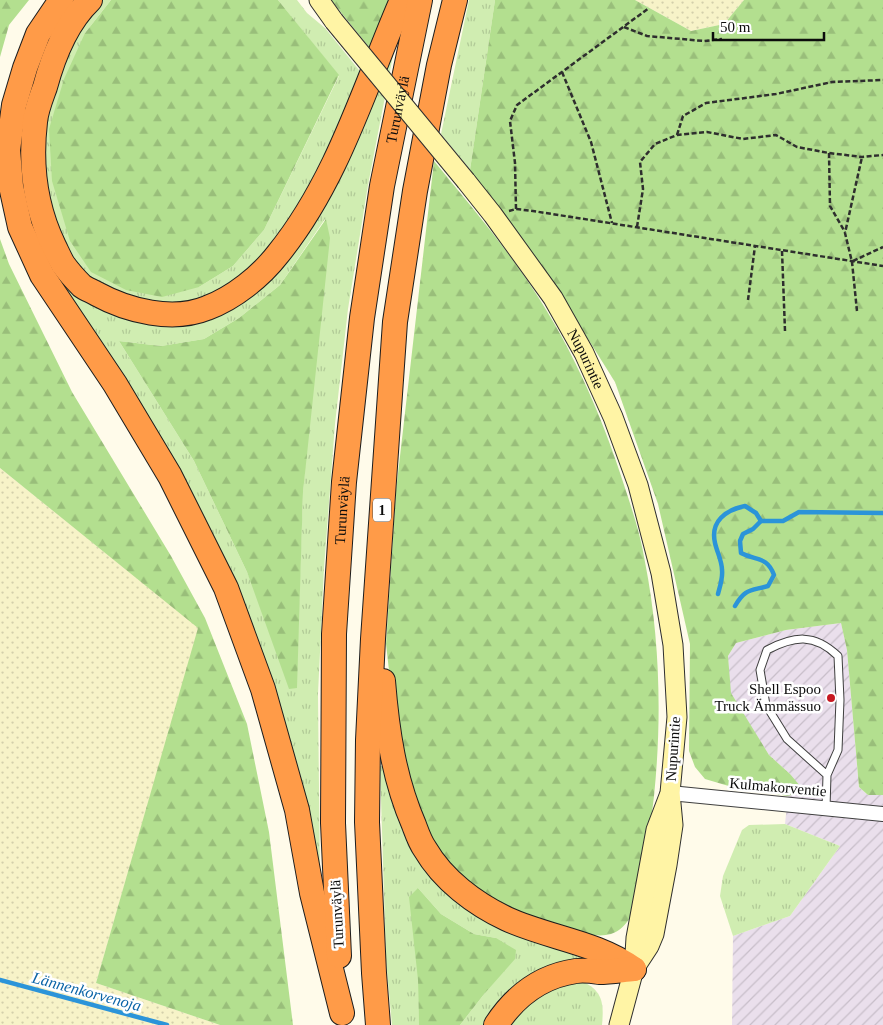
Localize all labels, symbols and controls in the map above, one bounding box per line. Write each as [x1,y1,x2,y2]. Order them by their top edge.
scale bar [713,10,824,42]
text: 50 m [720,19,751,35]
street label: Turunväylä [383,74,412,145]
street label: Nupurintie [564,326,607,392]
street label: Turunväylä [332,475,353,545]
road number: 1 [373,498,391,522]
place label: Shell Espoo Truck Ämmässuo [714,681,821,714]
marker: Shell Espoo Truck Ämmässuo [825,692,837,704]
street label: Nupurintie [663,716,683,782]
street label: Kulmakorventie [729,775,828,799]
street label: Turunväylä [327,879,347,949]
water label: Lännenkorvenoja [29,969,143,1015]

